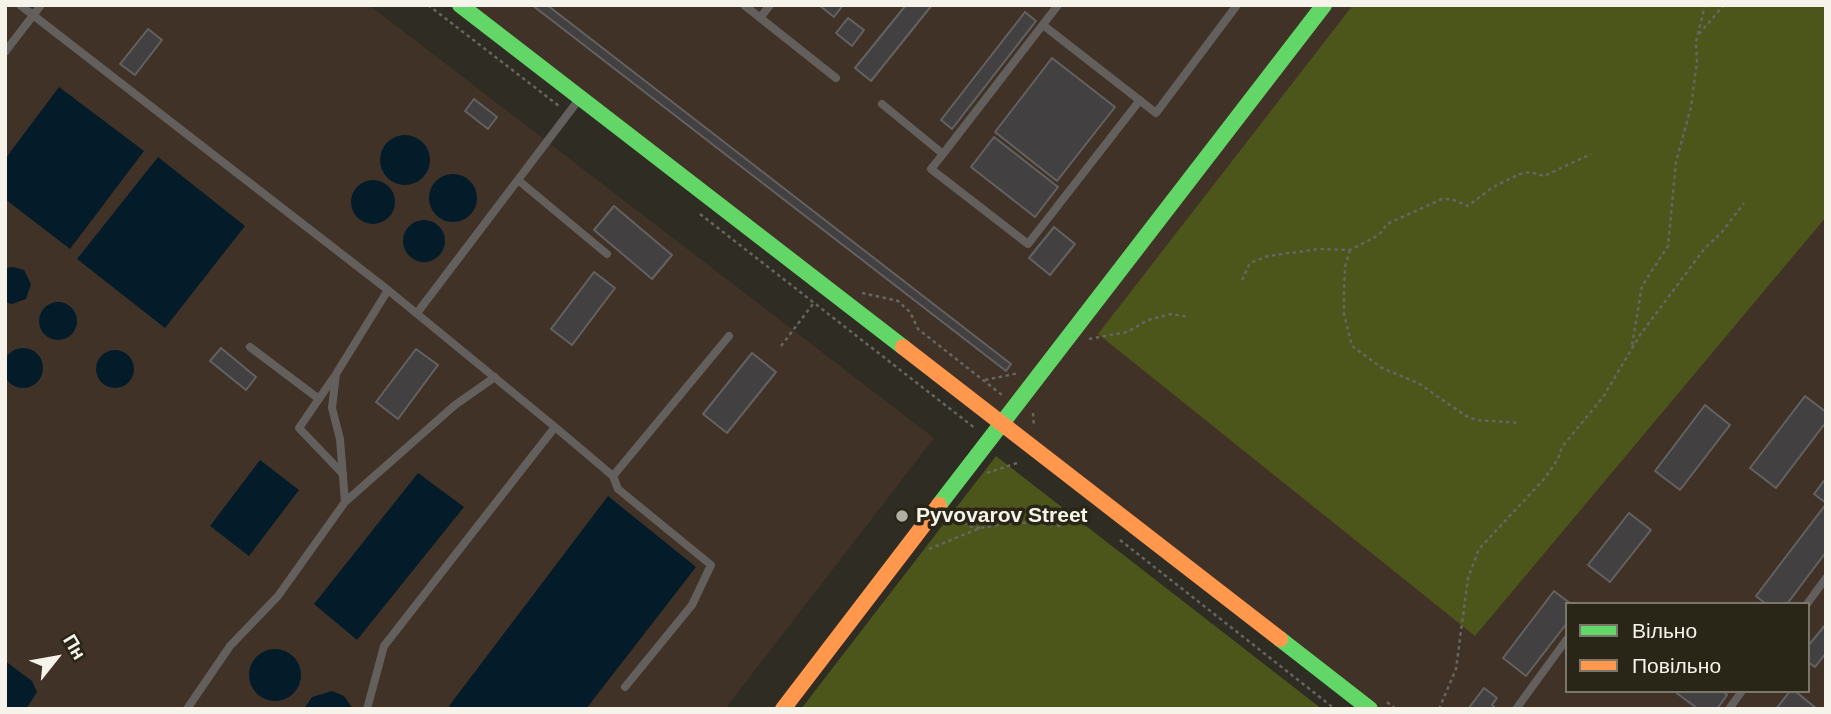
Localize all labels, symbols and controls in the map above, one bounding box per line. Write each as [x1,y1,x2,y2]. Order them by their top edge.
place label: Pyvovarov Street [916,503,1088,529]
marker: Pyvovarov Street [894,508,910,524]
legend [1565,602,1810,693]
text: Вільно [1632,619,1697,642]
north arrow [21,623,91,693]
text: Пн [59,631,90,663]
text: Повільно [1632,654,1721,677]

